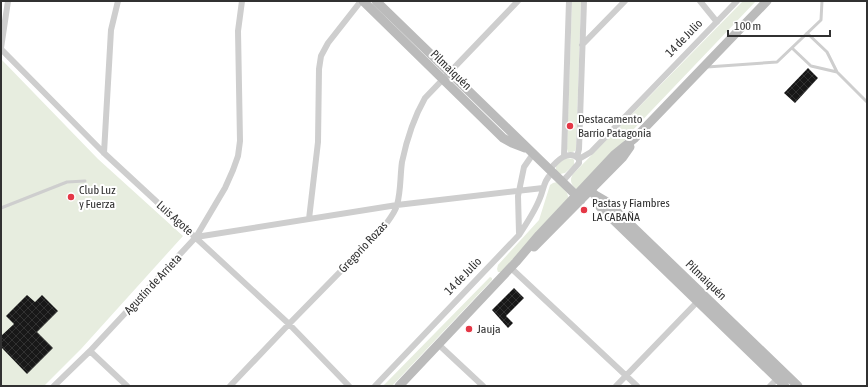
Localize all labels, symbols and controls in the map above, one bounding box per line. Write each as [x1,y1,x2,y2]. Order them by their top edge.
scale bar [728,12,830,38]
street label: 14 de Julio [663,16,706,60]
text: 100 m [734,19,761,33]
street label: Pilmaiquén [428,47,474,93]
place label: Destacamento Barrio Patagonia [578,112,651,140]
marker: Destacamento Barrio Patagonia [565,121,575,131]
place label: Club Luz y Fuerza [79,183,116,211]
marker: Club Luz y Fuerza [66,192,76,202]
place label: Pastas y Fiambres LA CABAÑA [592,196,670,224]
street label: Luis Agote [154,198,196,238]
marker: Pastas y Fiambres LA CABAÑA [579,205,589,215]
street label: Gregorio Rozas [336,218,390,276]
street label: Agustín de Arrieta [121,251,185,317]
street label: 14 de Julio [442,254,485,298]
street label: Pilmaiquén [683,257,729,303]
place label: Jauja [477,322,501,336]
marker: Jauja [464,324,474,334]

